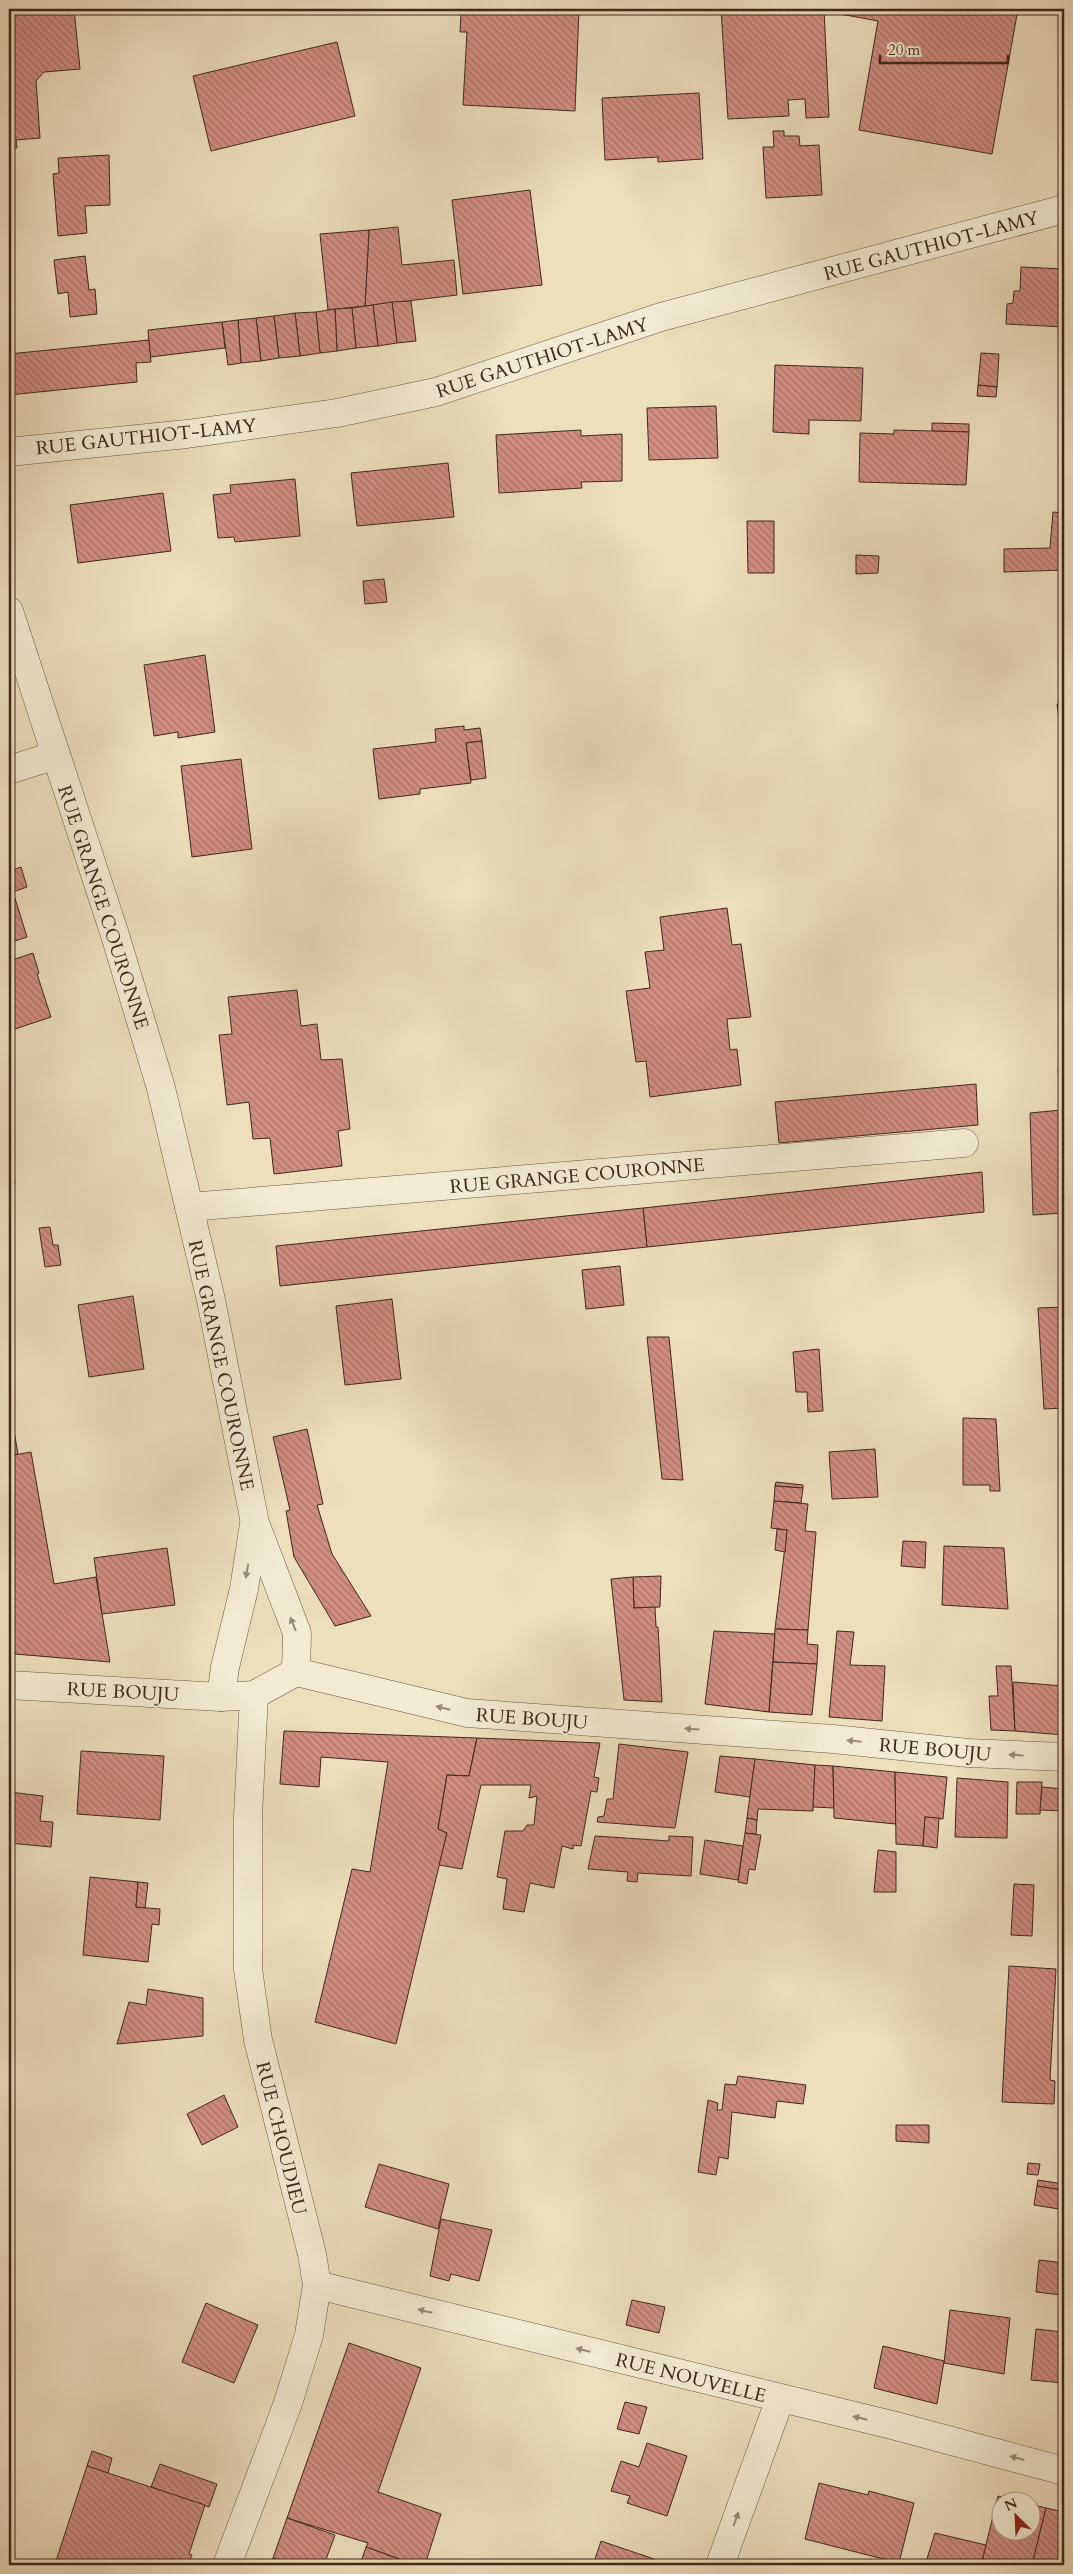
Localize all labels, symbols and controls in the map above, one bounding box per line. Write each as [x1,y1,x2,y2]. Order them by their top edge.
scale bar [880,32,1008,64]
text: 20 m [888,40,920,60]
street label: RUE GAUTHIOT-LAMY [821,204,1043,287]
street label: RUE GAUTHIOT-LAMY [433,311,653,405]
street label: RUE GAUTHIOT-LAMY [34,412,259,462]
street label: RUE GRANGE COURONNE [51,782,155,1033]
street label: RUE GRANGE COURONNE [449,1152,705,1200]
street label: RUE GRANGE COURONNE [182,1238,260,1493]
one-way arrow [242,1563,250,1579]
one-way arrow [289,1617,297,1631]
street label: RUE BOUJU [66,1676,180,1708]
street label: RUE BOUJU [475,1702,589,1736]
one-way arrow [435,1703,450,1711]
one-way arrow [683,1725,699,1733]
street label: RUE BOUJU [878,1732,992,1768]
one-way arrow [845,1737,861,1745]
one-way arrow [1007,1751,1023,1759]
street label: RUE CHOUDIEU [249,2059,313,2218]
one-way arrow [418,2307,433,2315]
one-way arrow [575,2346,590,2354]
street label: RUE NOUVELLE [613,2347,769,2409]
one-way arrow [851,2413,867,2421]
one-way arrow [1010,2454,1025,2462]
north arrow [990,2492,1040,2542]
text: N [1001,2493,1020,2516]
one-way arrow [733,2512,740,2527]

